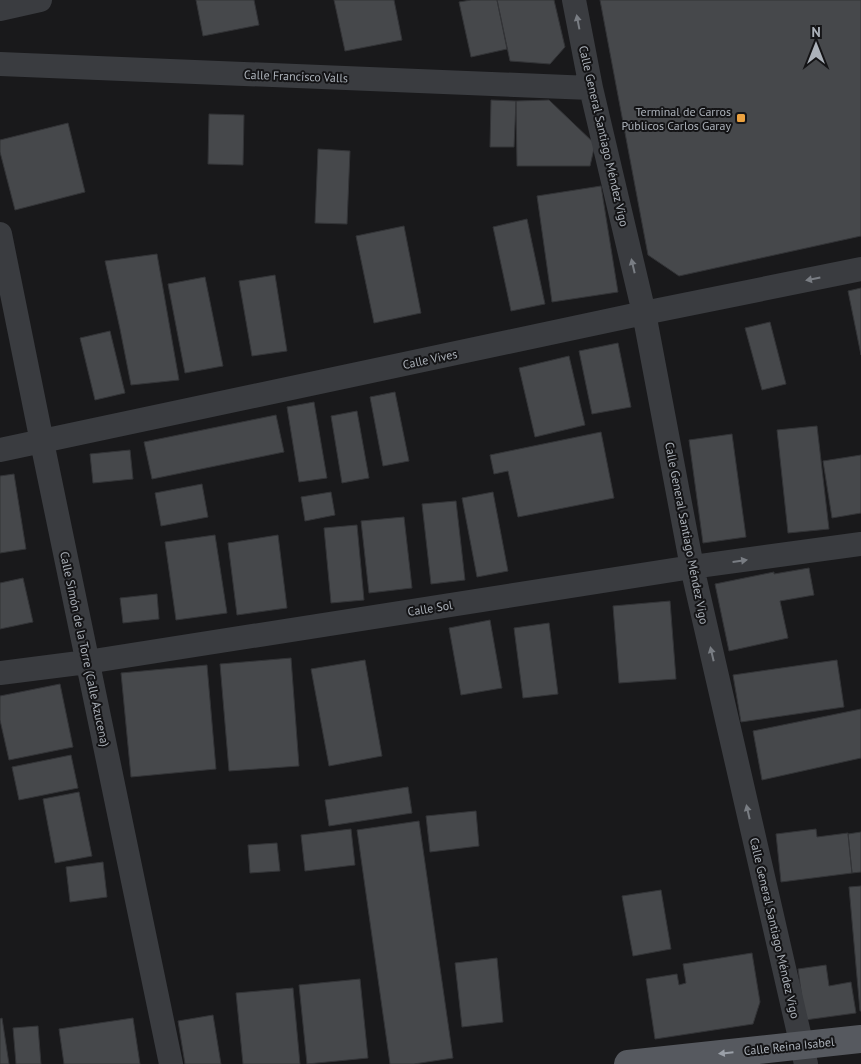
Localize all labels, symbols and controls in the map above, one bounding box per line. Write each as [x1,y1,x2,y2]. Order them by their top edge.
one-way arrow [574,13,582,29]
north arrow [791,20,841,70]
text: N [811,23,821,41]
street label: Calle General Santiago Méndez Vigo [576,44,632,228]
street label: Calle Francisco Valls [244,67,348,85]
place label: Terminal de Carros Públicos Carlos Garay [621,104,731,133]
marker: Terminal de Carros Públicos Carlos Garay [735,112,747,124]
one-way arrow [629,258,637,273]
one-way arrow [805,275,821,283]
street label: Calle Vives [401,346,459,372]
street label: Calle General Santiago Méndez Vigo [662,441,712,625]
street label: Calle Simón de la Torre (Calle Azucena) [57,550,113,748]
one-way arrow [732,557,748,565]
street label: Calle Sol [406,597,454,619]
one-way arrow [707,645,715,661]
one-way arrow [744,804,752,819]
street label: Calle General Santiago Méndez Vigo [747,836,803,1020]
street label: Calle Reina Isabel [743,1034,836,1058]
one-way arrow [717,1049,733,1057]

